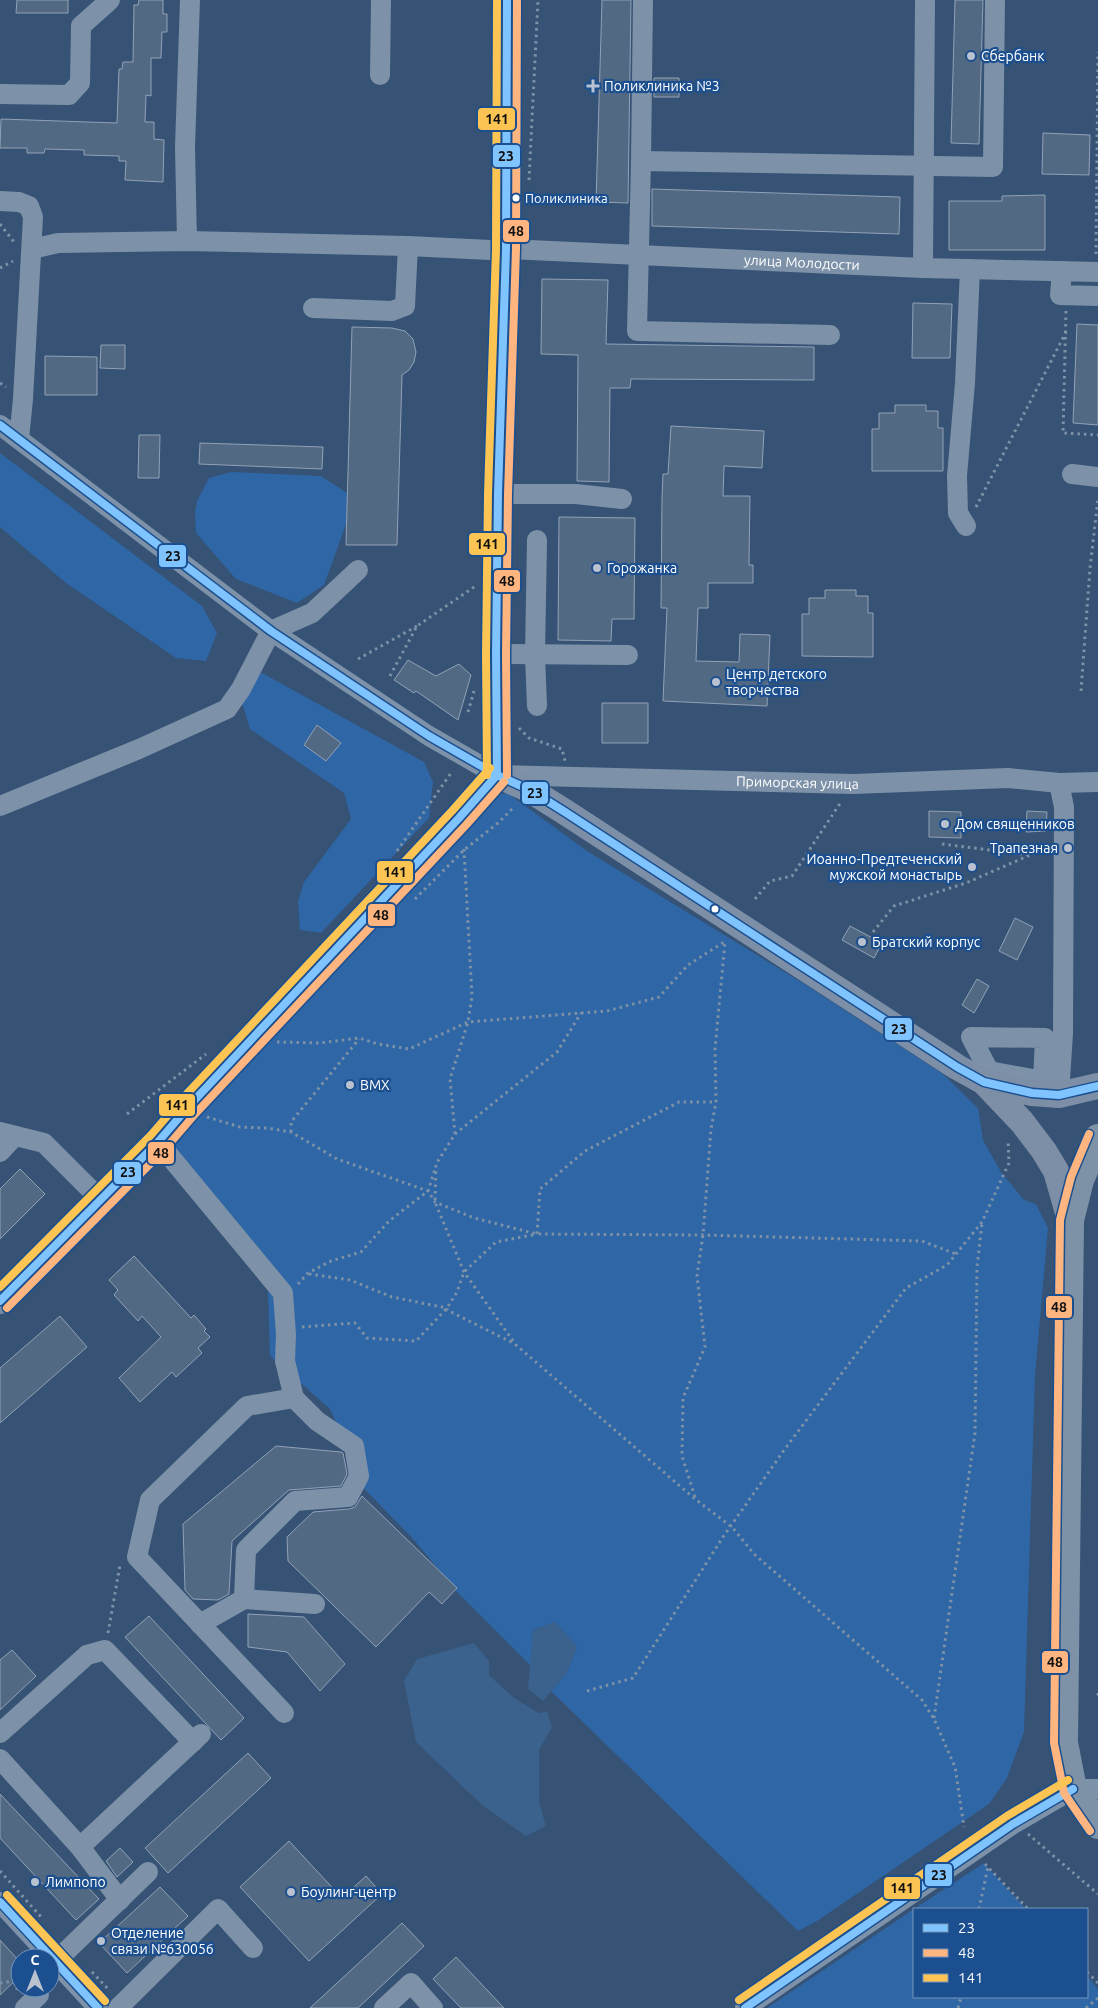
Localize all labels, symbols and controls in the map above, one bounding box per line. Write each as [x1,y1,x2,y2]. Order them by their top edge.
place label: Сбербанк [981,48,1044,64]
marker: Сбербанк [965,50,977,62]
place label: Поликлиника №3 [604,78,720,94]
marker: Поликлиника №3 [586,79,600,93]
line badge: 141 [477,107,516,131]
text: 141 [485,111,509,127]
line badge: 23 [492,144,521,168]
text: 23 [498,148,514,164]
place label: Поликлиника [525,191,608,205]
marker: Поликлиника [511,193,521,203]
line badge: 48 [502,219,530,243]
text: 48 [508,223,524,239]
street label: улица Молодости [744,252,860,273]
line badge: 141 [468,532,506,556]
text: 141 [475,536,499,552]
line badge: 23 [158,544,187,568]
text: 23 [165,548,181,564]
place label: Горожанка [607,560,677,576]
marker: Горожанка [591,562,603,574]
line badge: 48 [493,569,521,593]
text: 48 [499,573,515,589]
place label: Центр детского творчества [726,666,827,698]
marker: Центр детского творчества [710,676,722,688]
street label: Приморская улица [736,773,859,792]
line badge: 23 [521,781,549,805]
text: 23 [527,785,543,801]
place label: Дом священников [955,816,1075,832]
marker: Дом священников [939,818,951,830]
place label: Трапезная [990,840,1058,856]
marker: Трапезная [1062,842,1074,854]
place label: Иоанно-Предтеченский мужской монастырь [807,851,962,883]
line badge: 141 [376,860,414,884]
marker: Иоанно-Предтеченский мужской монастырь [966,861,978,873]
text: 141 [383,864,407,880]
line badge: 48 [367,903,396,927]
unlabelled marker [710,904,720,914]
text: 48 [373,907,389,923]
place label: Братский корпус [872,934,981,950]
marker: Братский корпус [856,936,868,948]
line badge: 23 [884,1017,913,1041]
text: 23 [891,1021,907,1037]
place label: BMX [360,1077,390,1093]
marker: BMX [344,1079,356,1091]
line badge: 141 [158,1093,196,1117]
text: 141 [165,1097,189,1113]
line badge: 48 [147,1141,175,1165]
text: 48 [153,1145,169,1161]
line badge: 23 [113,1161,142,1185]
text: 23 [120,1164,136,1180]
line badge: 48 [1045,1295,1073,1319]
text: 48 [1051,1299,1067,1315]
line badge: 48 [1041,1650,1069,1674]
text: 48 [1047,1654,1063,1670]
line badge: 23 [924,1863,953,1887]
text: 23 [931,1867,947,1883]
place label: Лимпопо [45,1874,106,1890]
marker: Лимпопо [29,1876,41,1888]
line badge: 141 [883,1876,921,1900]
text: 141 [890,1880,914,1896]
place label: Боулинг-центр [301,1884,397,1900]
marker: Боулинг-центр [285,1886,297,1898]
legend [913,1908,1088,1998]
text: 23 [958,1919,975,1936]
place label: Отделение связи №630056 [111,1925,214,1957]
marker: Отделение связи №630056 [95,1935,107,1947]
text: 48 [958,1944,975,1961]
north arrow [10,1948,60,1998]
text: С [31,1952,40,1968]
text: 141 [958,1969,983,1986]

